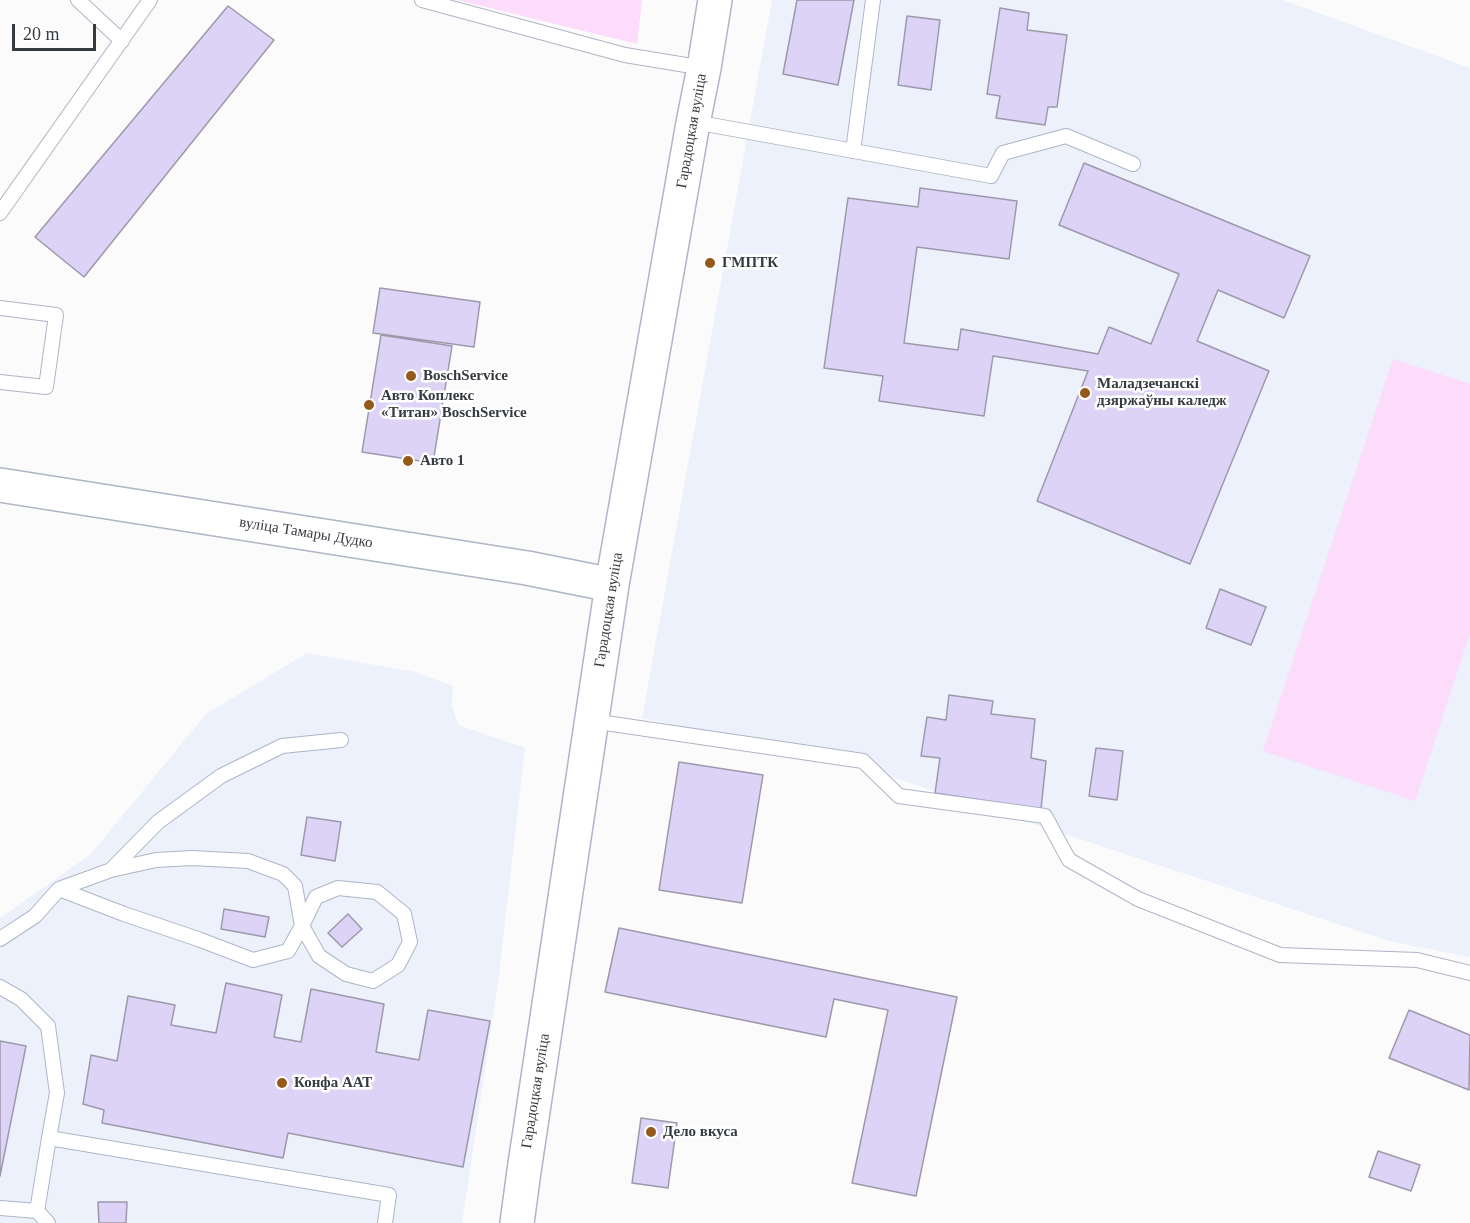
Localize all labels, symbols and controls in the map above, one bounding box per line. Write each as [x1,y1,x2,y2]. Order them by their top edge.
scale bar [15,12,99,50]
text: 20 m [23,24,60,44]
street label: Гарадоцкая вуліца [673,72,711,190]
place label: ГМПТК [722,254,778,272]
marker: ГМПТК [703,256,717,270]
place label: BoschService [423,367,508,385]
marker: BoschService [404,369,418,383]
place label: Маладзечанскі дзяржаўны каледж [1097,375,1227,410]
marker: Маладзечанскі дзяржаўны каледж [1078,386,1092,400]
place label: Авто Коплекс «Титан» BoschService [381,387,527,422]
marker: Авто Коплекс «Титан» BoschService [362,398,376,412]
place label: Авто 1 [420,452,464,470]
marker: Авто 1 [401,454,415,468]
street label: вуліца Тамары Дудко [238,514,374,552]
street label: Гарадоцкая вуліца [591,551,627,669]
street label: Гарадоцкая вуліца [518,1032,554,1150]
place label: Конфа ААТ [294,1074,372,1092]
marker: Конфа ААТ [275,1076,289,1090]
place label: Дело вкуса [663,1123,738,1141]
marker: Дело вкуса [644,1125,658,1139]

